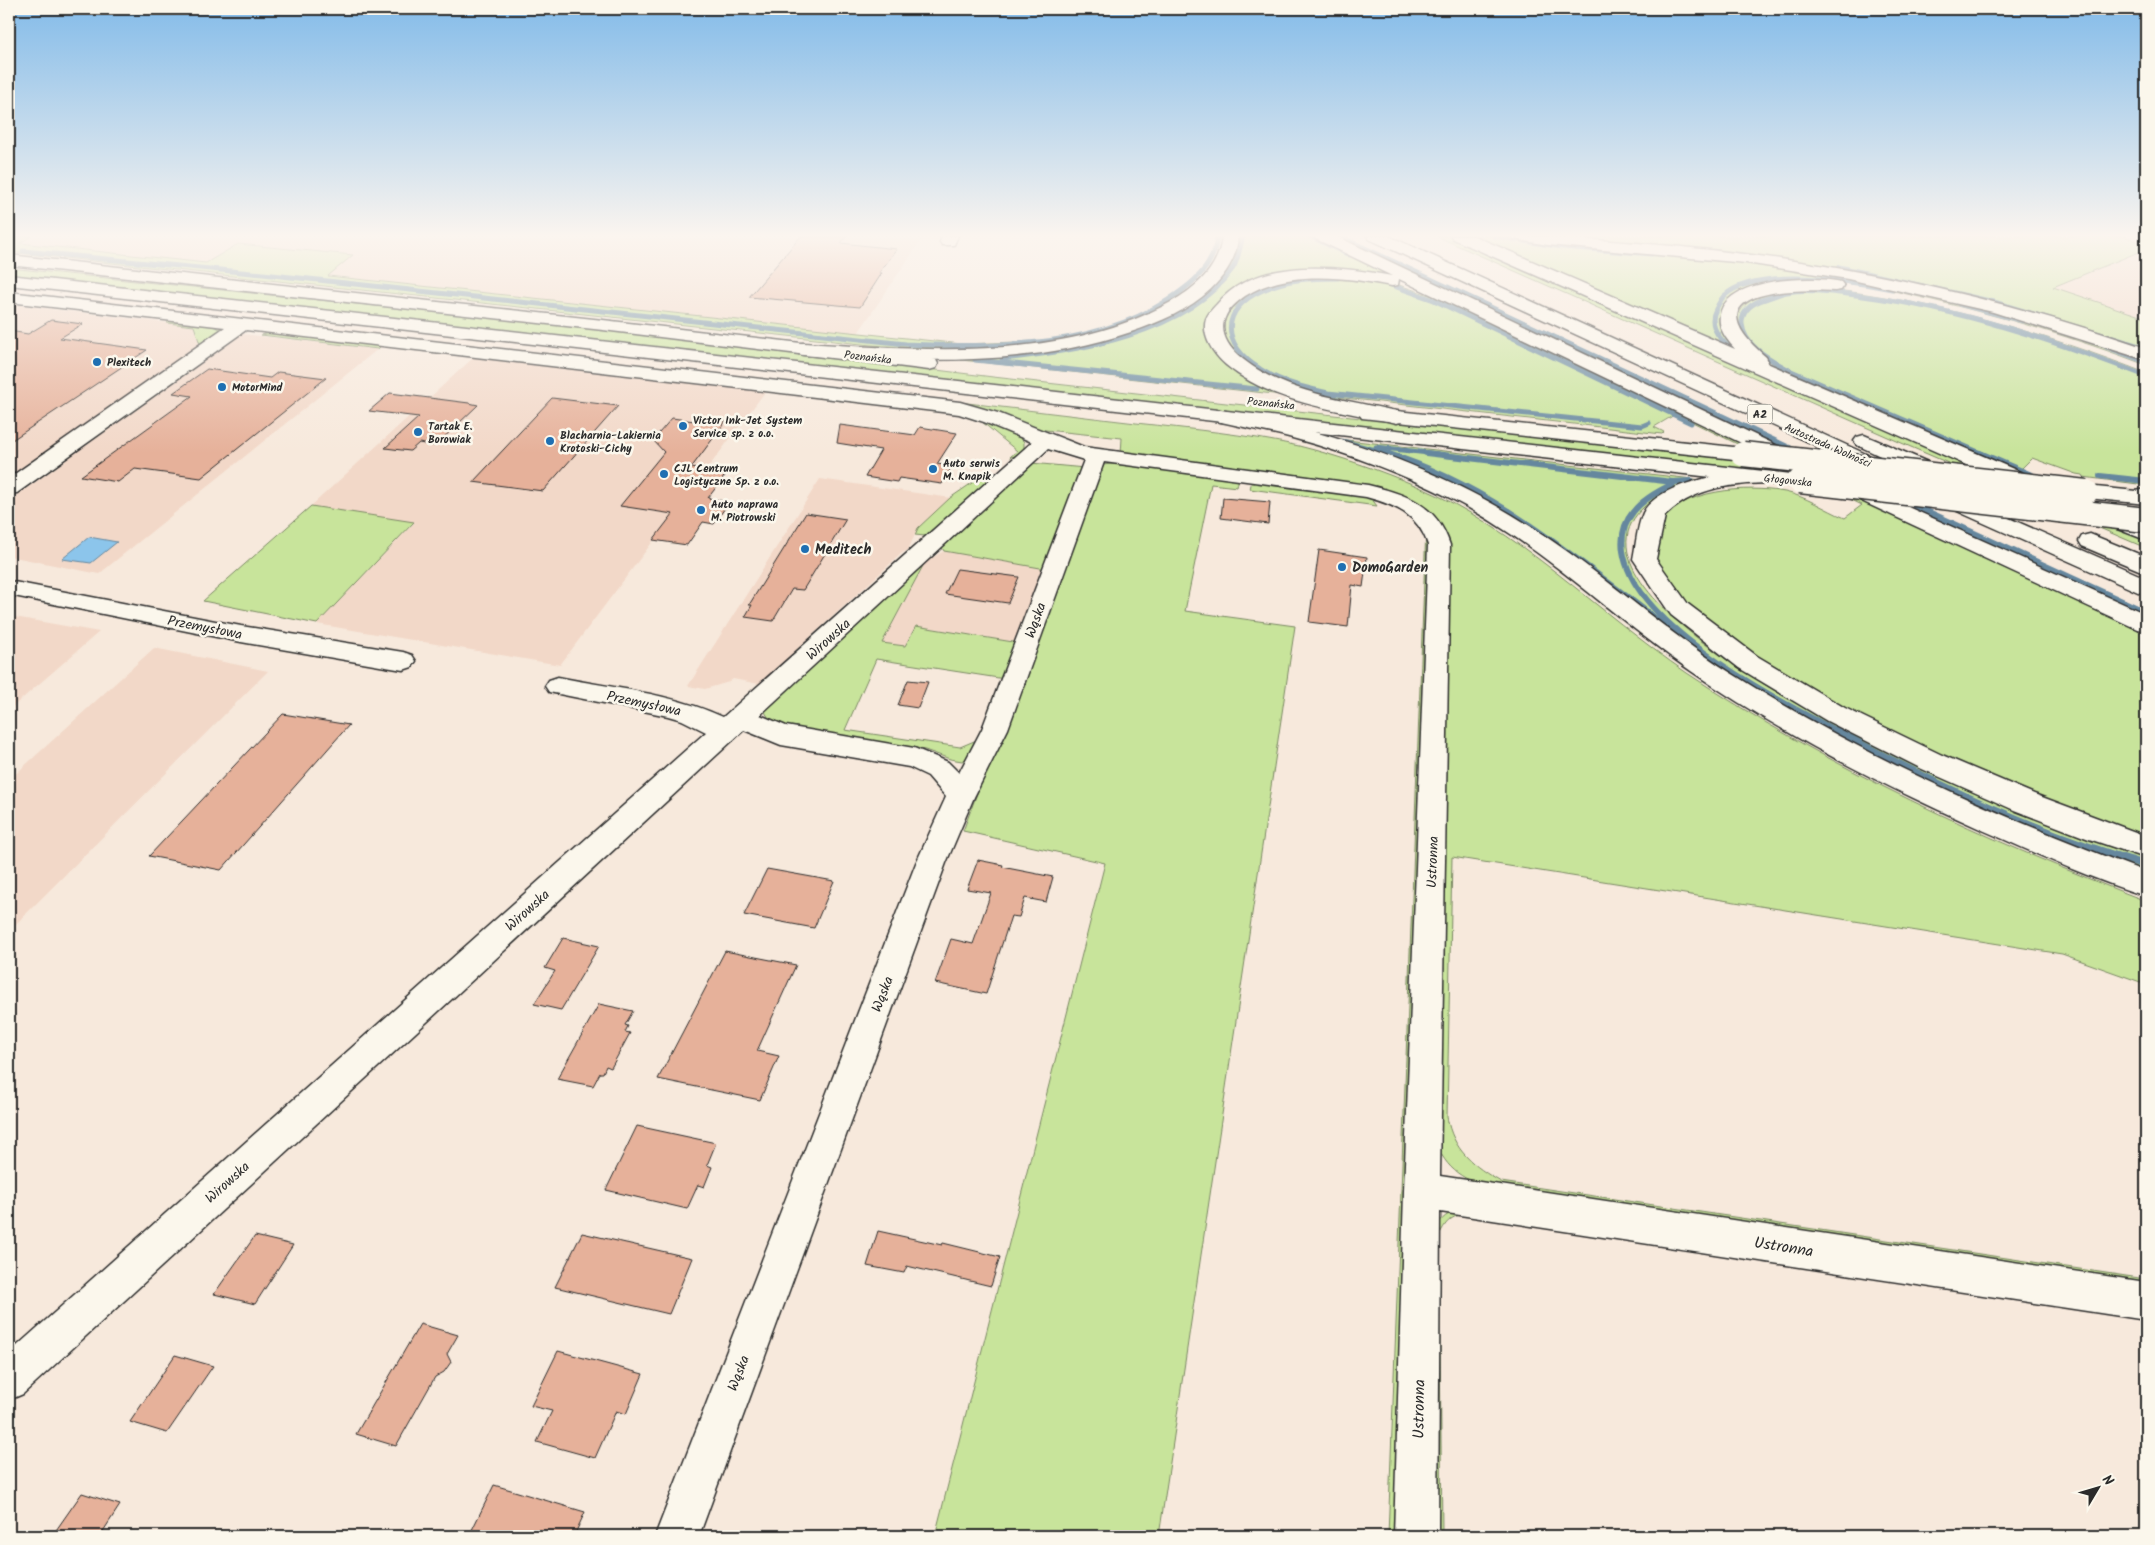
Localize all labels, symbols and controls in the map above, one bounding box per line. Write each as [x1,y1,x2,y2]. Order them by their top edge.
street label: Poznańska [843,346,893,370]
place label: Plexitech [107,354,151,372]
marker: Plexitech [91,356,103,368]
place label: MotorMind [232,379,284,397]
marker: MotorMind [216,381,228,393]
street label: Poznańska [1246,393,1296,415]
road number: A2 [1748,404,1772,424]
place label: Victor Ink-Jet System Service sp. z o.o. [693,412,802,443]
place label: Tartak E. Borowiak [428,418,473,449]
street label: Autostrada Wolności [1781,419,1874,473]
marker: Victor Ink-Jet System Service sp. z o.o. [677,420,689,432]
marker: Tartak E. Borowiak [412,426,424,438]
place label: Blacharnia-Lakiernia Krotoski-Cichy [560,427,661,458]
marker: Blacharnia-Lakiernia Krotoski-Cichy [544,435,556,447]
place label: Auto serwis M. Knapik [943,455,1001,486]
place label: CJL Centrum Logistyczne Sp. z o.o. [674,460,779,491]
marker: Auto serwis M. Knapik [927,463,939,475]
marker: CJL Centrum Logistyczne Sp. z o.o. [658,468,670,480]
street label: Głogowska [1763,470,1813,492]
place label: Auto naprawa M. Piotrowski [711,496,779,527]
marker: Auto naprawa M. Piotrowski [695,504,707,516]
place label: Meditech [815,539,872,561]
marker: Meditech [799,543,811,555]
place label: DomoGarden [1352,557,1429,579]
marker: DomoGarden [1336,561,1348,573]
street label: Wąska [1019,599,1053,641]
street label: Przemysłowa [166,610,244,646]
street label: Wirowska [801,614,856,666]
street label: Przemysłowa [604,685,683,723]
street label: Ustronna [1421,836,1445,889]
street label: Wirowska [500,885,555,937]
street label: Wąska [866,973,900,1015]
street label: Wirowska [200,1157,255,1209]
street label: Ustronna [1752,1230,1815,1264]
street label: Wąska [722,1352,756,1394]
street label: Ustronna [1406,1379,1433,1439]
north arrow [2072,1462,2122,1512]
text: N [2096,1470,2119,1491]

